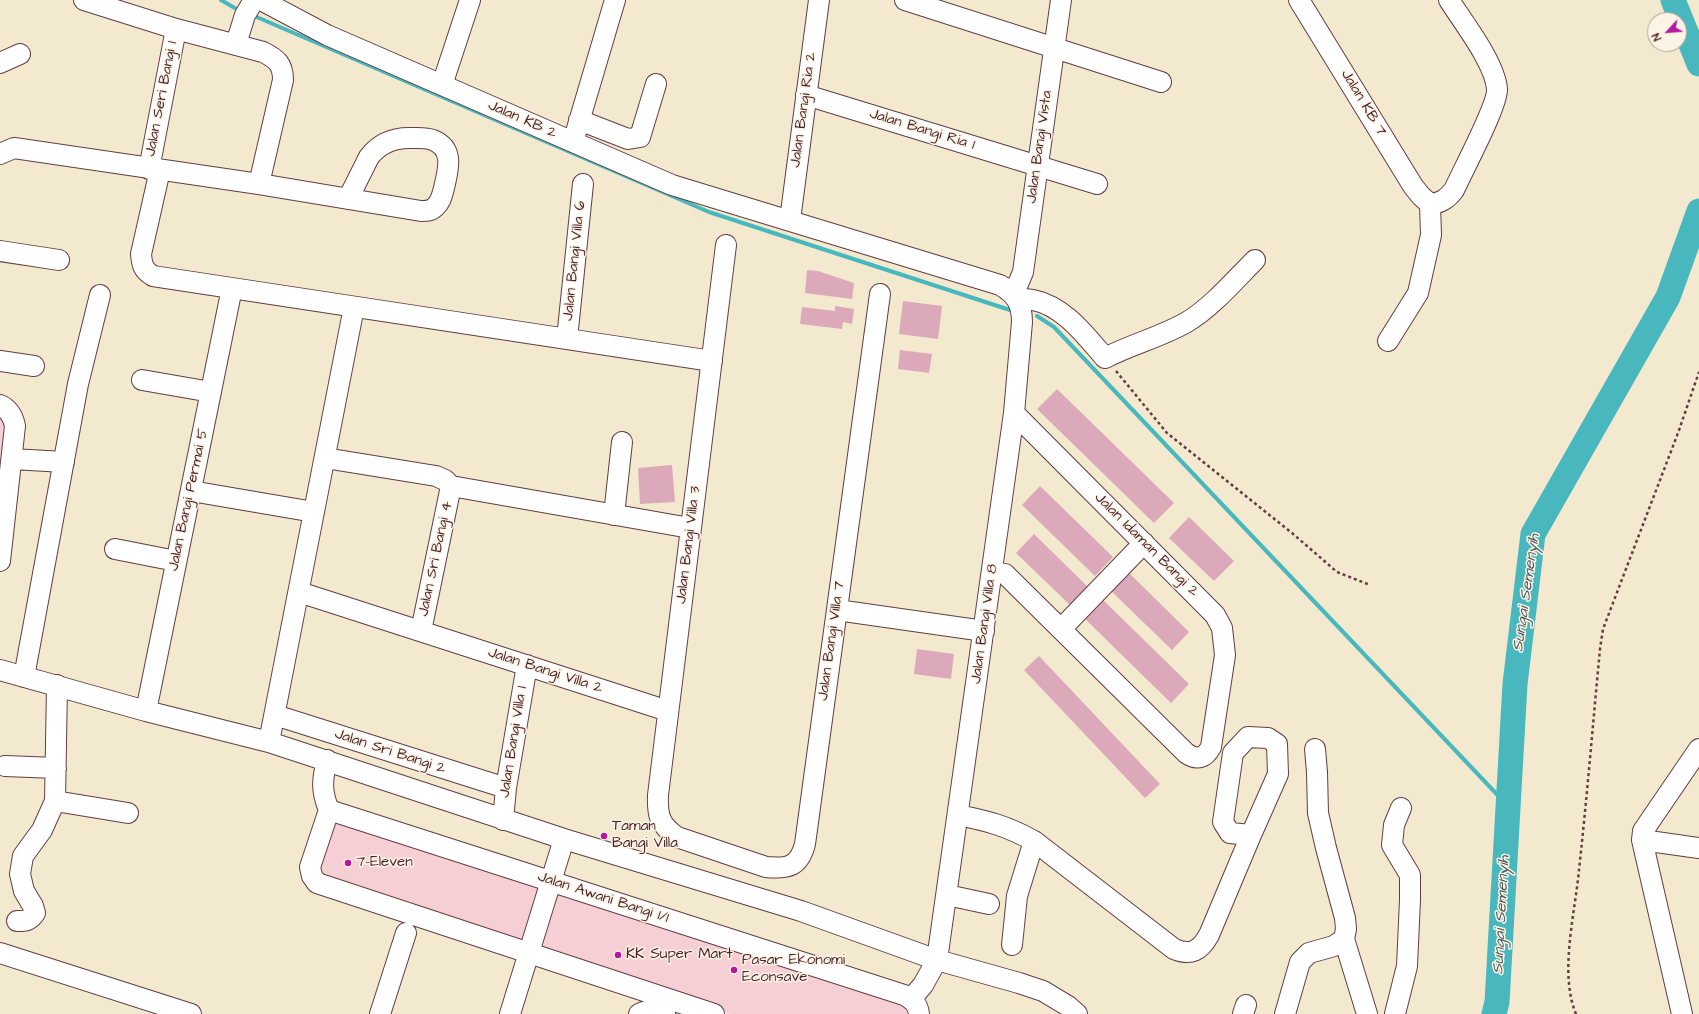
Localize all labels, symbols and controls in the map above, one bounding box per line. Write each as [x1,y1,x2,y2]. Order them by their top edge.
north arrow [1647,12,1687,52]
text: N [1648,31,1665,43]
street label: Jalan Seri Bangi 1 [142,40,182,158]
street label: Jalan Bangi Ria 2 [787,51,821,169]
street label: Jalan KB 7 [1336,67,1390,139]
street label: Jalan Bangi Vista [1023,89,1057,205]
street label: Jalan KB 2 [485,97,559,143]
street label: Jalan Bangi Ria 1 [867,105,977,155]
street label: Jalan Bangi Villa 6 [560,200,590,322]
street label: Jalan Bangi Permai 5 [165,427,213,573]
street label: Jalan Bangi Villa 3 [673,485,705,605]
street label: Jalan Idaman Bangi 2 [1090,489,1202,601]
street label: Jalan Sri Bangi 4 [415,500,457,618]
water label: Sungai Semenyih [1509,533,1545,653]
street label: Jalan Bangi Villa 8 [968,563,1002,685]
street label: Jalan Bangi Villa 7 [815,580,849,702]
street label: Jalan Bangi Villa 2 [485,644,605,698]
street label: Jalan Bangi Villa 1 [496,685,532,799]
street label: Jalan Sri Bangi 2 [332,726,448,778]
place label: Taman Bangi Villa [612,818,678,853]
marker: Taman Bangi Villa [599,831,609,841]
place label: 7-Eleven [356,854,413,872]
water label: Sungai Semenyih [1489,855,1515,975]
marker: 7-Eleven [343,858,353,868]
street label: Jalan Awani Bangi 1/1 [535,868,671,928]
place label: KK Super Mart [626,946,733,964]
marker: KK Super Mart [613,950,623,960]
place label: Pasar Ekonomi Econsave [742,952,845,987]
marker: Pasar Ekonomi Econsave [729,965,739,975]

